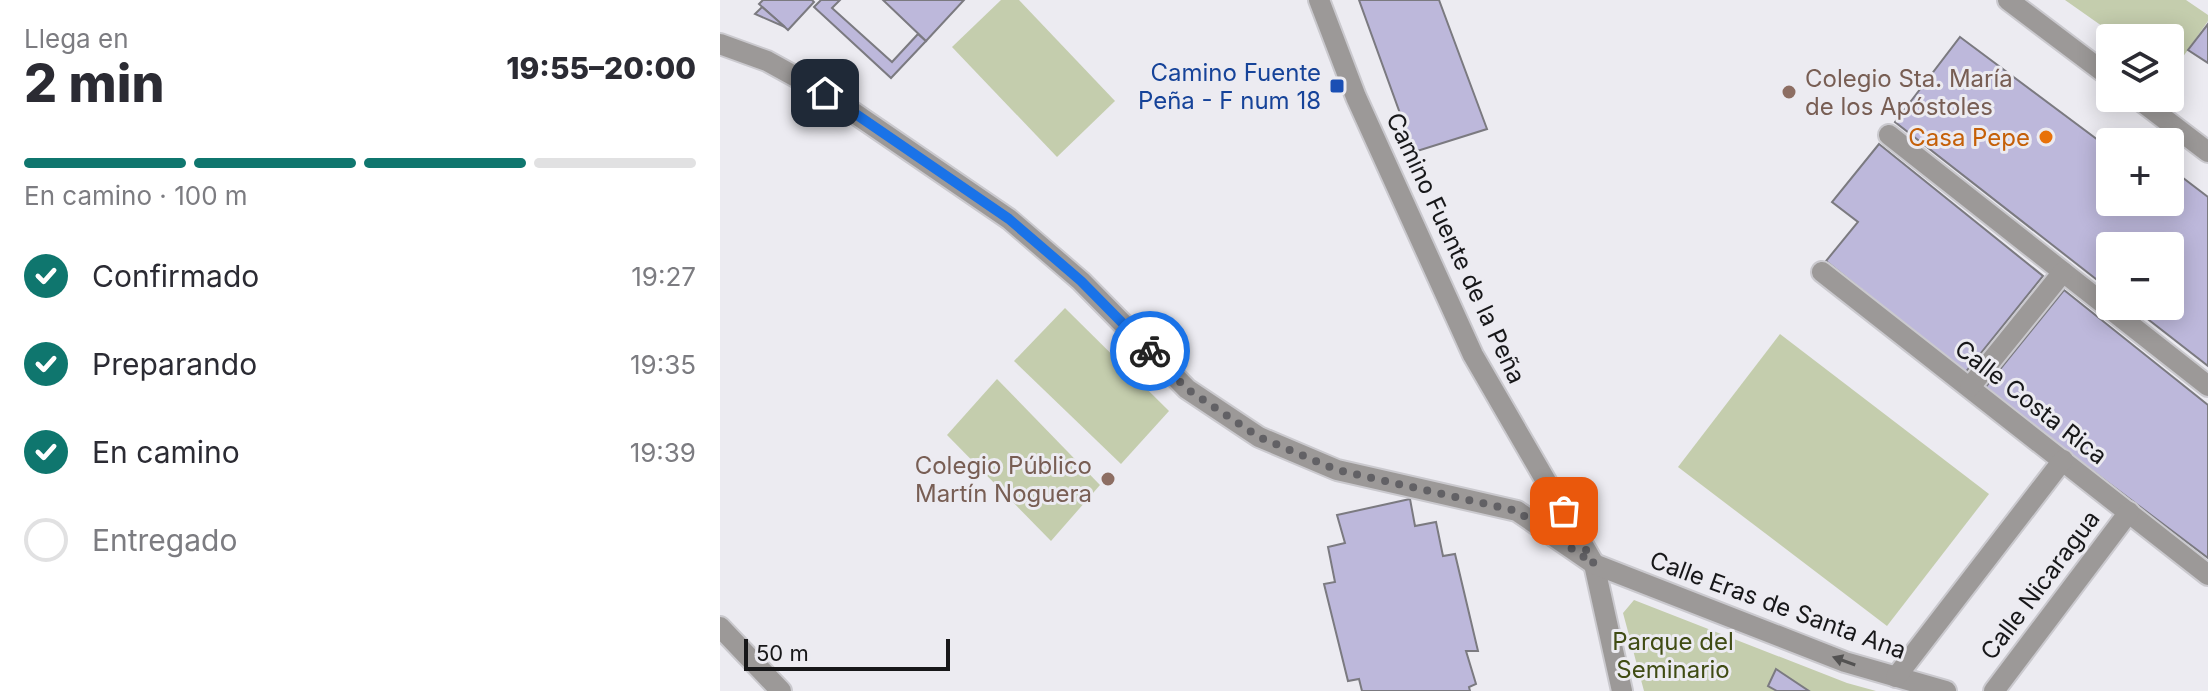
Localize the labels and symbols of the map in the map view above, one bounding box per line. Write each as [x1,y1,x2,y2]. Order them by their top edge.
place label: Camino Fuente Peña - F num 18 [1138,58,1321,115]
pin [791,59,859,127]
place label: Colegio Sta. María de los Apóstoles [1805,64,2013,121]
marker: Camino Fuente Peña - F num 18 [1328,77,1346,95]
marker: Colegio Sta. María de los Apóstoles [1780,83,1798,101]
street label: Camino Fuente de la Peña [1380,108,1532,388]
place label: Casa Pepe [1908,123,2030,152]
marker: Casa Pepe [2037,128,2055,146]
courier [1110,311,1190,391]
street label: Calle Costa Rica [1949,334,2113,470]
place label: Colegio Público Martín Noguera [915,451,1092,508]
marker: Colegio Público Martín Noguera [1099,470,1117,488]
pin [1530,477,1598,545]
street label: Calle Nicaragua [1974,505,2106,665]
street label: Calle Eras de Santa Ana [1646,545,1910,665]
park label: Parque del Seminario [1612,627,1734,684]
scale bar [744,635,950,671]
one-way arrow [1832,655,1856,667]

